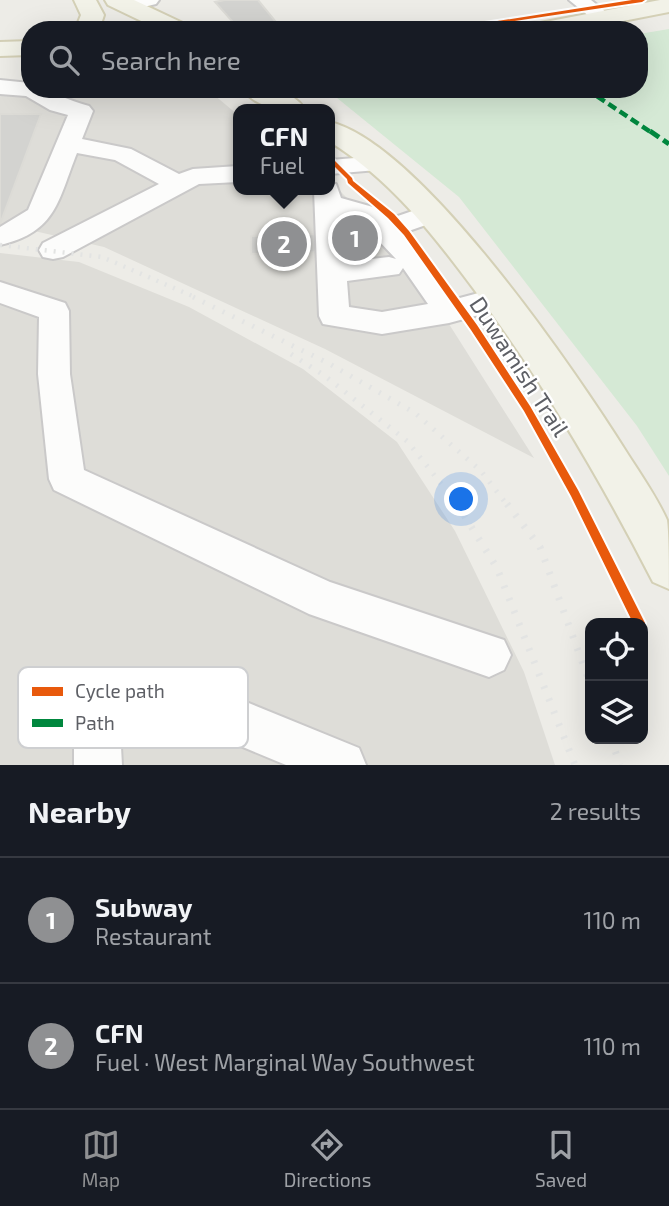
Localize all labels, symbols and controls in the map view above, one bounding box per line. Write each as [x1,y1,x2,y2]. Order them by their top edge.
search box [21,21,648,98]
icon: search [45,41,83,79]
text: Search here [101,44,241,75]
popup [233,104,335,195]
text: CFN [260,120,308,151]
text: Fuel [260,151,304,179]
pin: 1 [332,212,378,264]
pin: 2 [261,218,307,270]
street label: Duwamish Trail [464,291,576,441]
your location [444,482,478,516]
map controls [585,618,648,744]
button: locate [585,618,648,681]
legend [18,667,248,748]
text: Cycle path [75,679,165,702]
button: layers [585,681,648,744]
text: Path [75,711,115,734]
text: Nearby [28,793,131,829]
text: 2 results [550,797,641,825]
text: Subway [95,891,192,922]
text: 1 [46,906,56,934]
text: 110 m [584,906,641,934]
text: Restaurant [95,922,212,950]
text: CFN [95,1017,144,1048]
text: 2 [44,1032,58,1060]
text: 110 m [584,1032,641,1060]
text: Fuel · West Marginal Way Southwest [95,1048,475,1076]
tab: Map [82,1126,120,1191]
tab: Directions [284,1126,371,1191]
tab: Saved [535,1126,587,1191]

